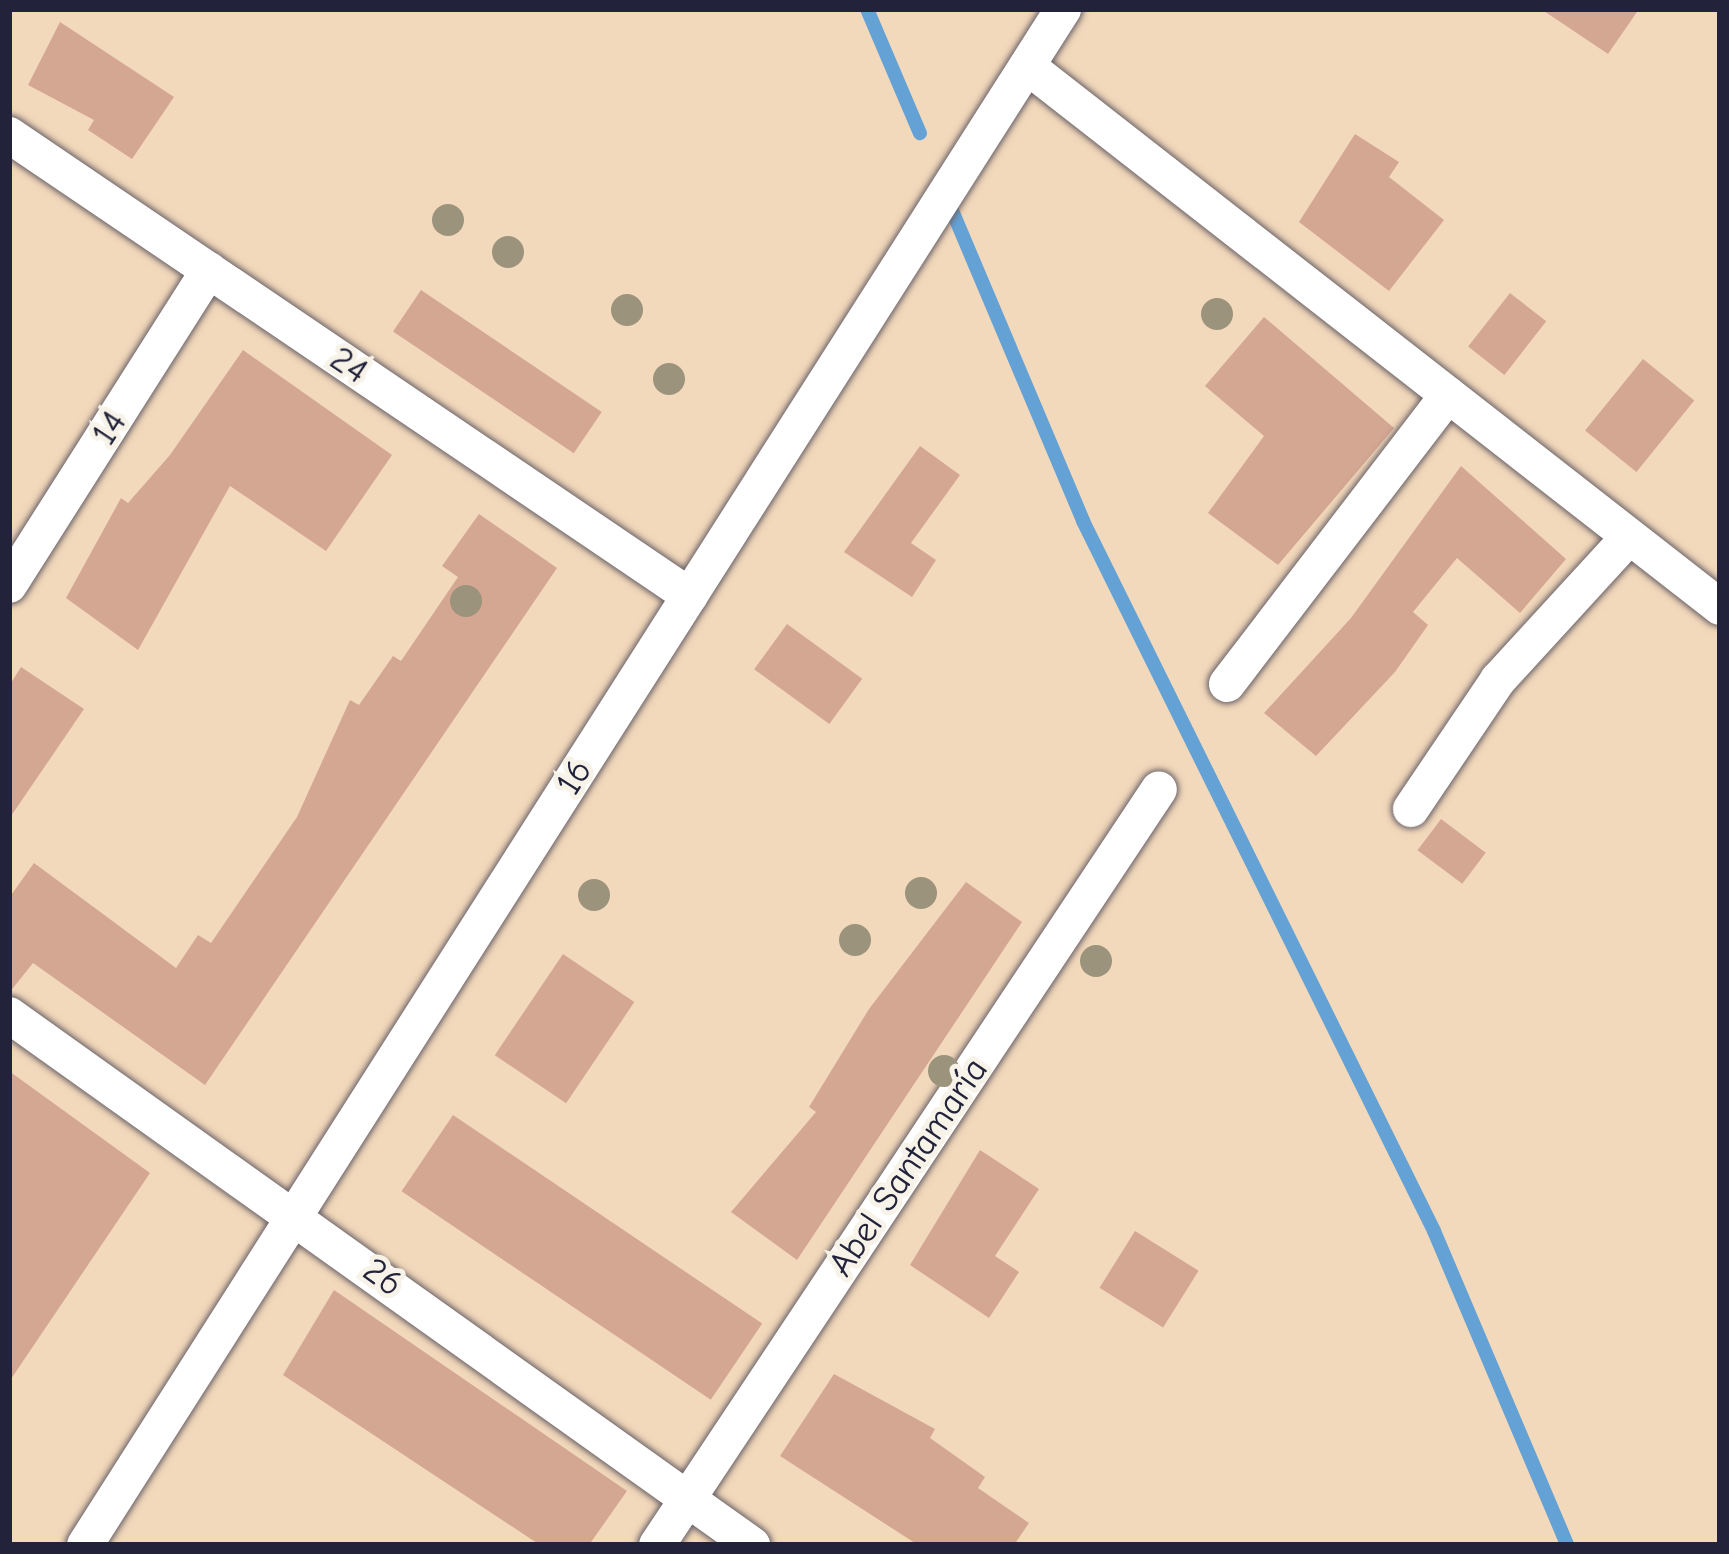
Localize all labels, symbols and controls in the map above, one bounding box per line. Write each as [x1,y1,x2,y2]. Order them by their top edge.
street label: 24 [322,337,376,393]
street label: 14 [82,403,136,453]
street label: 16 [547,751,601,803]
street label: Abel Santamaría [819,1050,997,1284]
street label: 26 [355,1248,411,1306]

